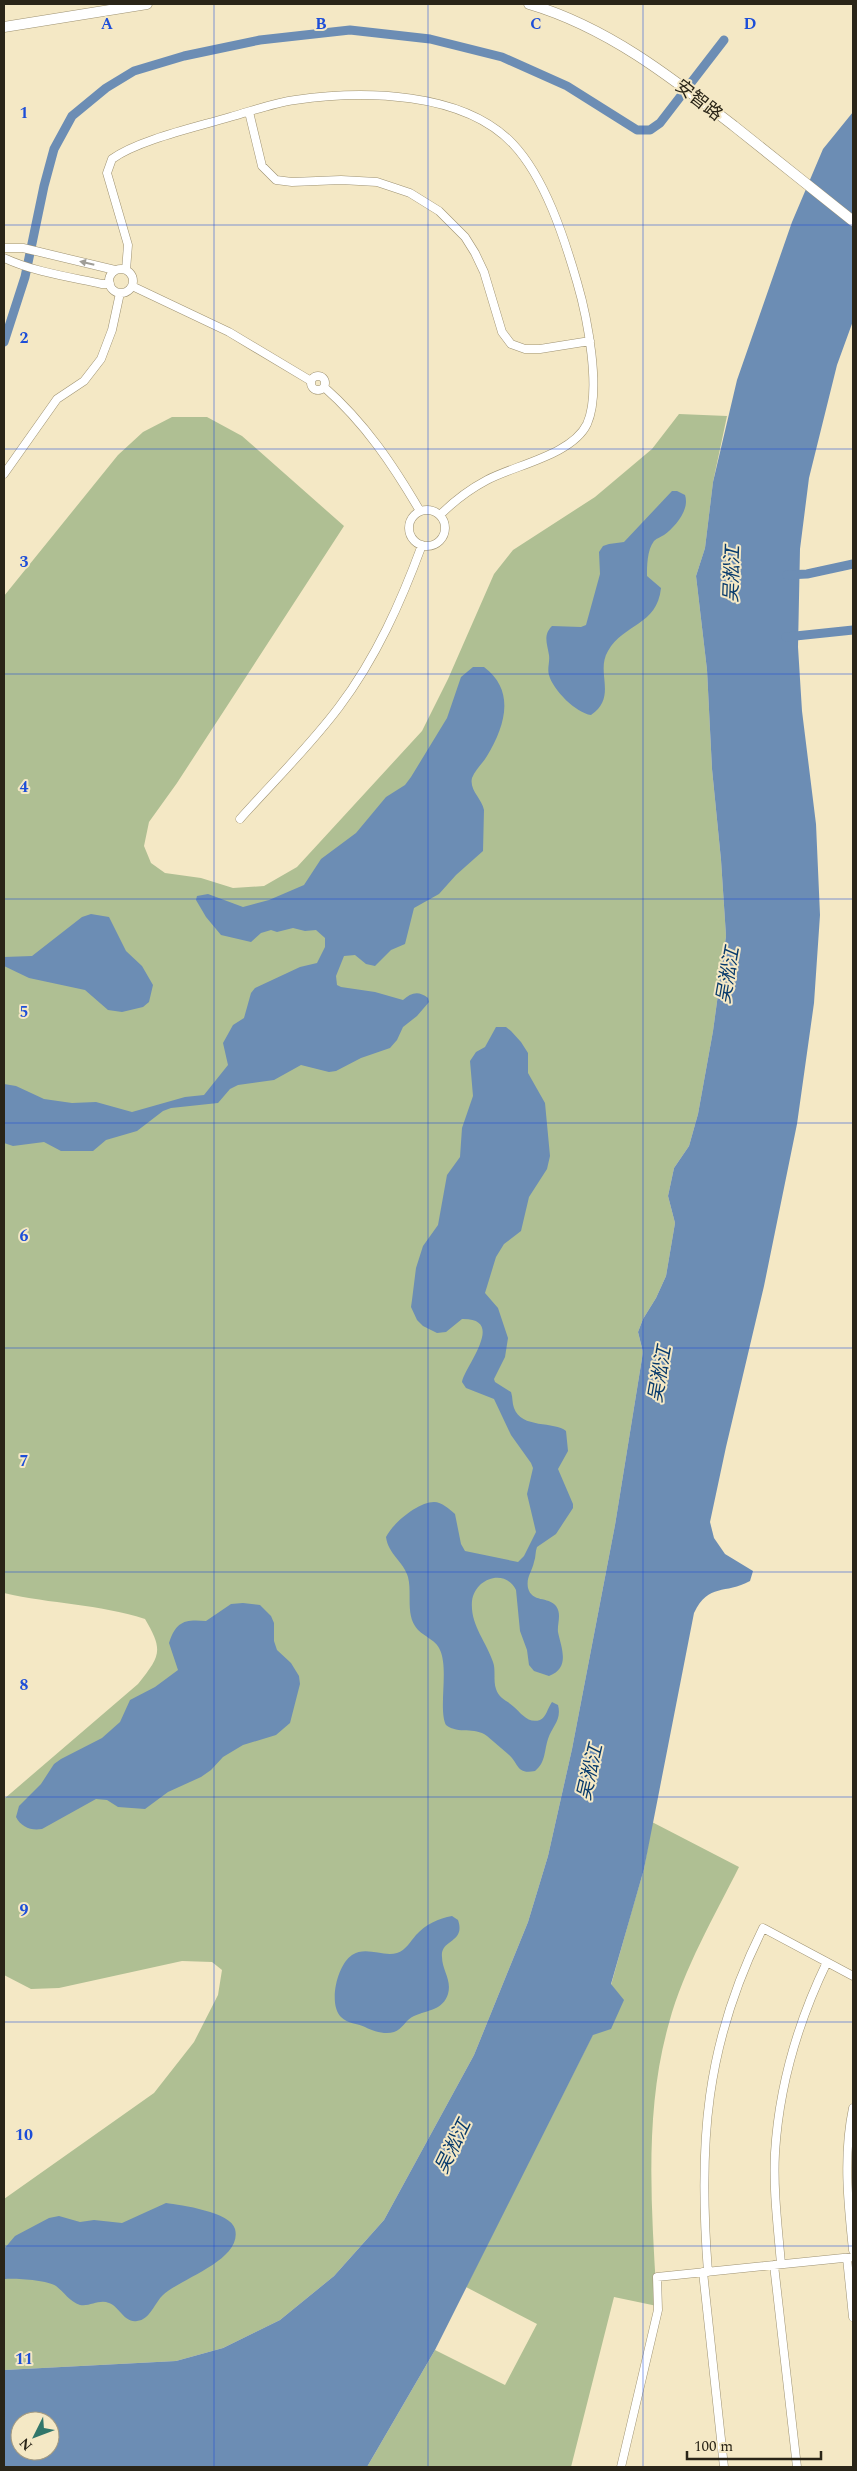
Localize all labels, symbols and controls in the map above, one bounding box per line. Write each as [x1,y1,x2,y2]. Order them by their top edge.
text: A [101,12,114,36]
text: B [315,12,327,36]
text: C [530,12,542,36]
text: D [744,12,757,36]
street label: 安智路 [669,73,728,128]
text: 1 [20,101,28,125]
one-way arrow [79,259,94,267]
text: 2 [20,326,29,350]
water label: 吴淞江 [717,543,748,603]
text: 3 [20,550,29,574]
text: 4 [20,775,29,799]
water label: 吴淞江 [709,943,748,1006]
text: 5 [20,1000,28,1024]
text: 6 [20,1224,29,1248]
water label: 吴淞江 [641,1342,680,1405]
text: 7 [20,1449,29,1473]
text: 8 [20,1673,29,1697]
water label: 吴淞江 [570,1739,611,1803]
text: 9 [20,1898,29,1922]
water label: 吴淞江 [428,2113,480,2179]
text: 10 [15,2123,33,2147]
text: 11 [15,2347,33,2371]
north arrow [10,2411,60,2461]
scale bar [687,2428,821,2460]
text: N [14,2433,37,2456]
text: 100 m [694,2435,733,2458]

